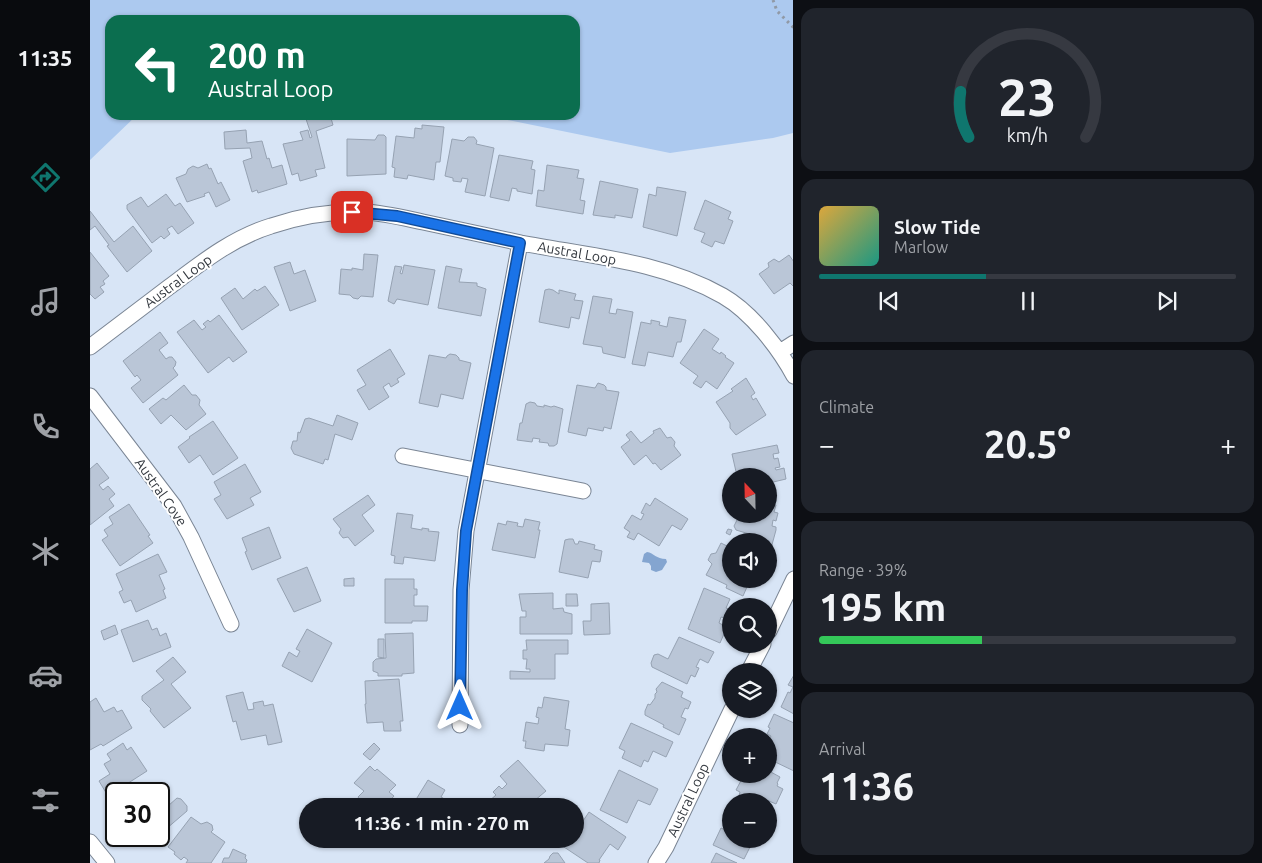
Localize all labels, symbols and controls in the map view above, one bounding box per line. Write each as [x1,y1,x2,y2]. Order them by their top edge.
icon: left [125,35,190,100]
text: 200 m [208,35,306,75]
text: 11:35 [17,45,73,70]
text: 23 [998,68,1057,126]
text: Austral Loop [208,76,333,101]
text: km/h [1007,125,1048,145]
icon: directions [28,160,63,195]
pin [331,191,373,233]
icon: arrive [338,198,366,226]
text: Slow Tide [894,216,981,238]
street label: Austral Loop [536,238,618,268]
text: Marlow [894,238,948,256]
street label: Austral Loop [141,251,215,311]
icon: music [28,284,63,319]
icon: previous [875,287,903,315]
icon: pause [1014,287,1042,315]
icon: next [1153,287,1181,315]
text: Climate [819,398,874,416]
icon: phone [28,409,63,444]
text: 20.5° [984,423,1071,465]
text: − [819,429,835,460]
text: + [1220,429,1236,460]
street label: Austral Cove [132,455,190,529]
north arrow [722,468,778,522]
map controls [722,468,777,848]
button: sound [722,533,777,588]
icon: climate [28,534,63,569]
text: Range · 39% [819,561,907,579]
text: 195 km [819,586,946,628]
button: search [722,598,777,653]
icon: car [28,658,63,693]
button: layers [722,663,777,718]
position arrow [433,679,485,731]
button: + [722,728,777,783]
text: Arrival [819,740,866,758]
street label: Austral Loop [664,760,712,840]
text: 11:36 [819,765,914,807]
speed limit sign: 30 [105,782,170,847]
icon: filters [28,783,63,818]
button: − [722,793,777,848]
text: 11:36 · 1 min · 270 m [354,812,529,834]

